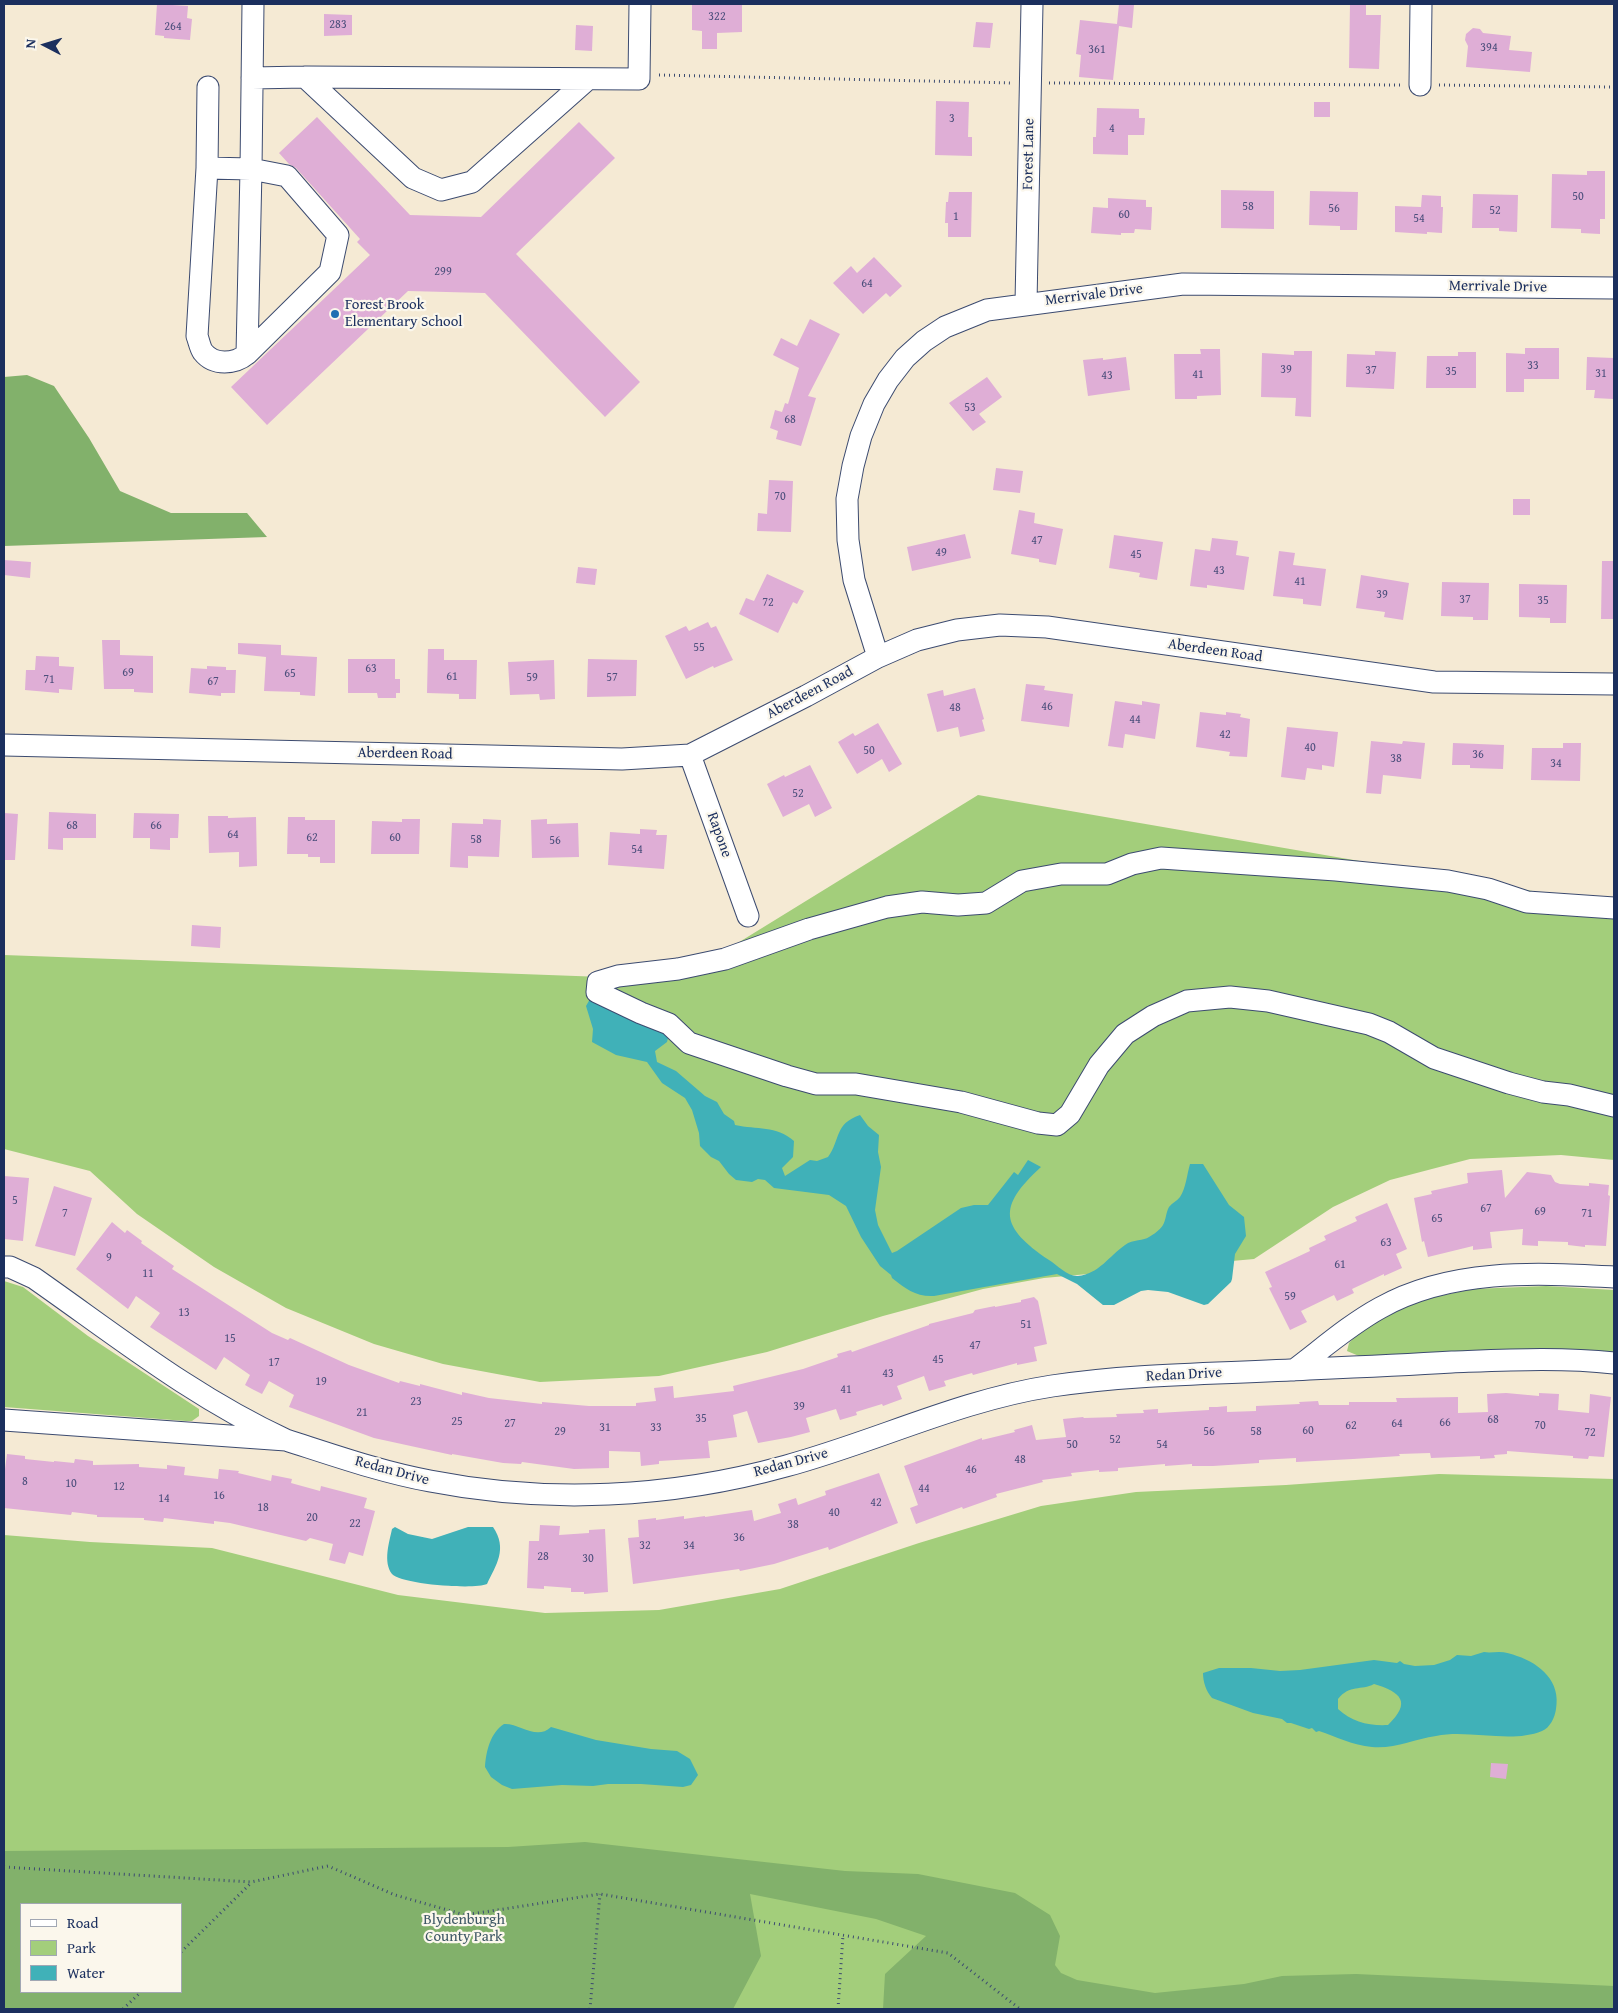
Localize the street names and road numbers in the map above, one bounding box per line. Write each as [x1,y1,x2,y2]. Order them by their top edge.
street label: Forest Lane [1019,118,1039,190]
street label: Merrivale Drive [1449,277,1547,297]
street label: Merrivale Drive [1044,280,1144,310]
street label: Aberdeen Road [1167,635,1263,667]
street label: Aberdeen Road [764,663,856,723]
street label: Aberdeen Road [357,744,453,764]
street label: Rapone [703,810,735,860]
street label: Redan Drive [1146,1364,1222,1386]
street label: Redan Drive [752,1444,830,1482]
street label: Redan Drive [353,1452,431,1490]

